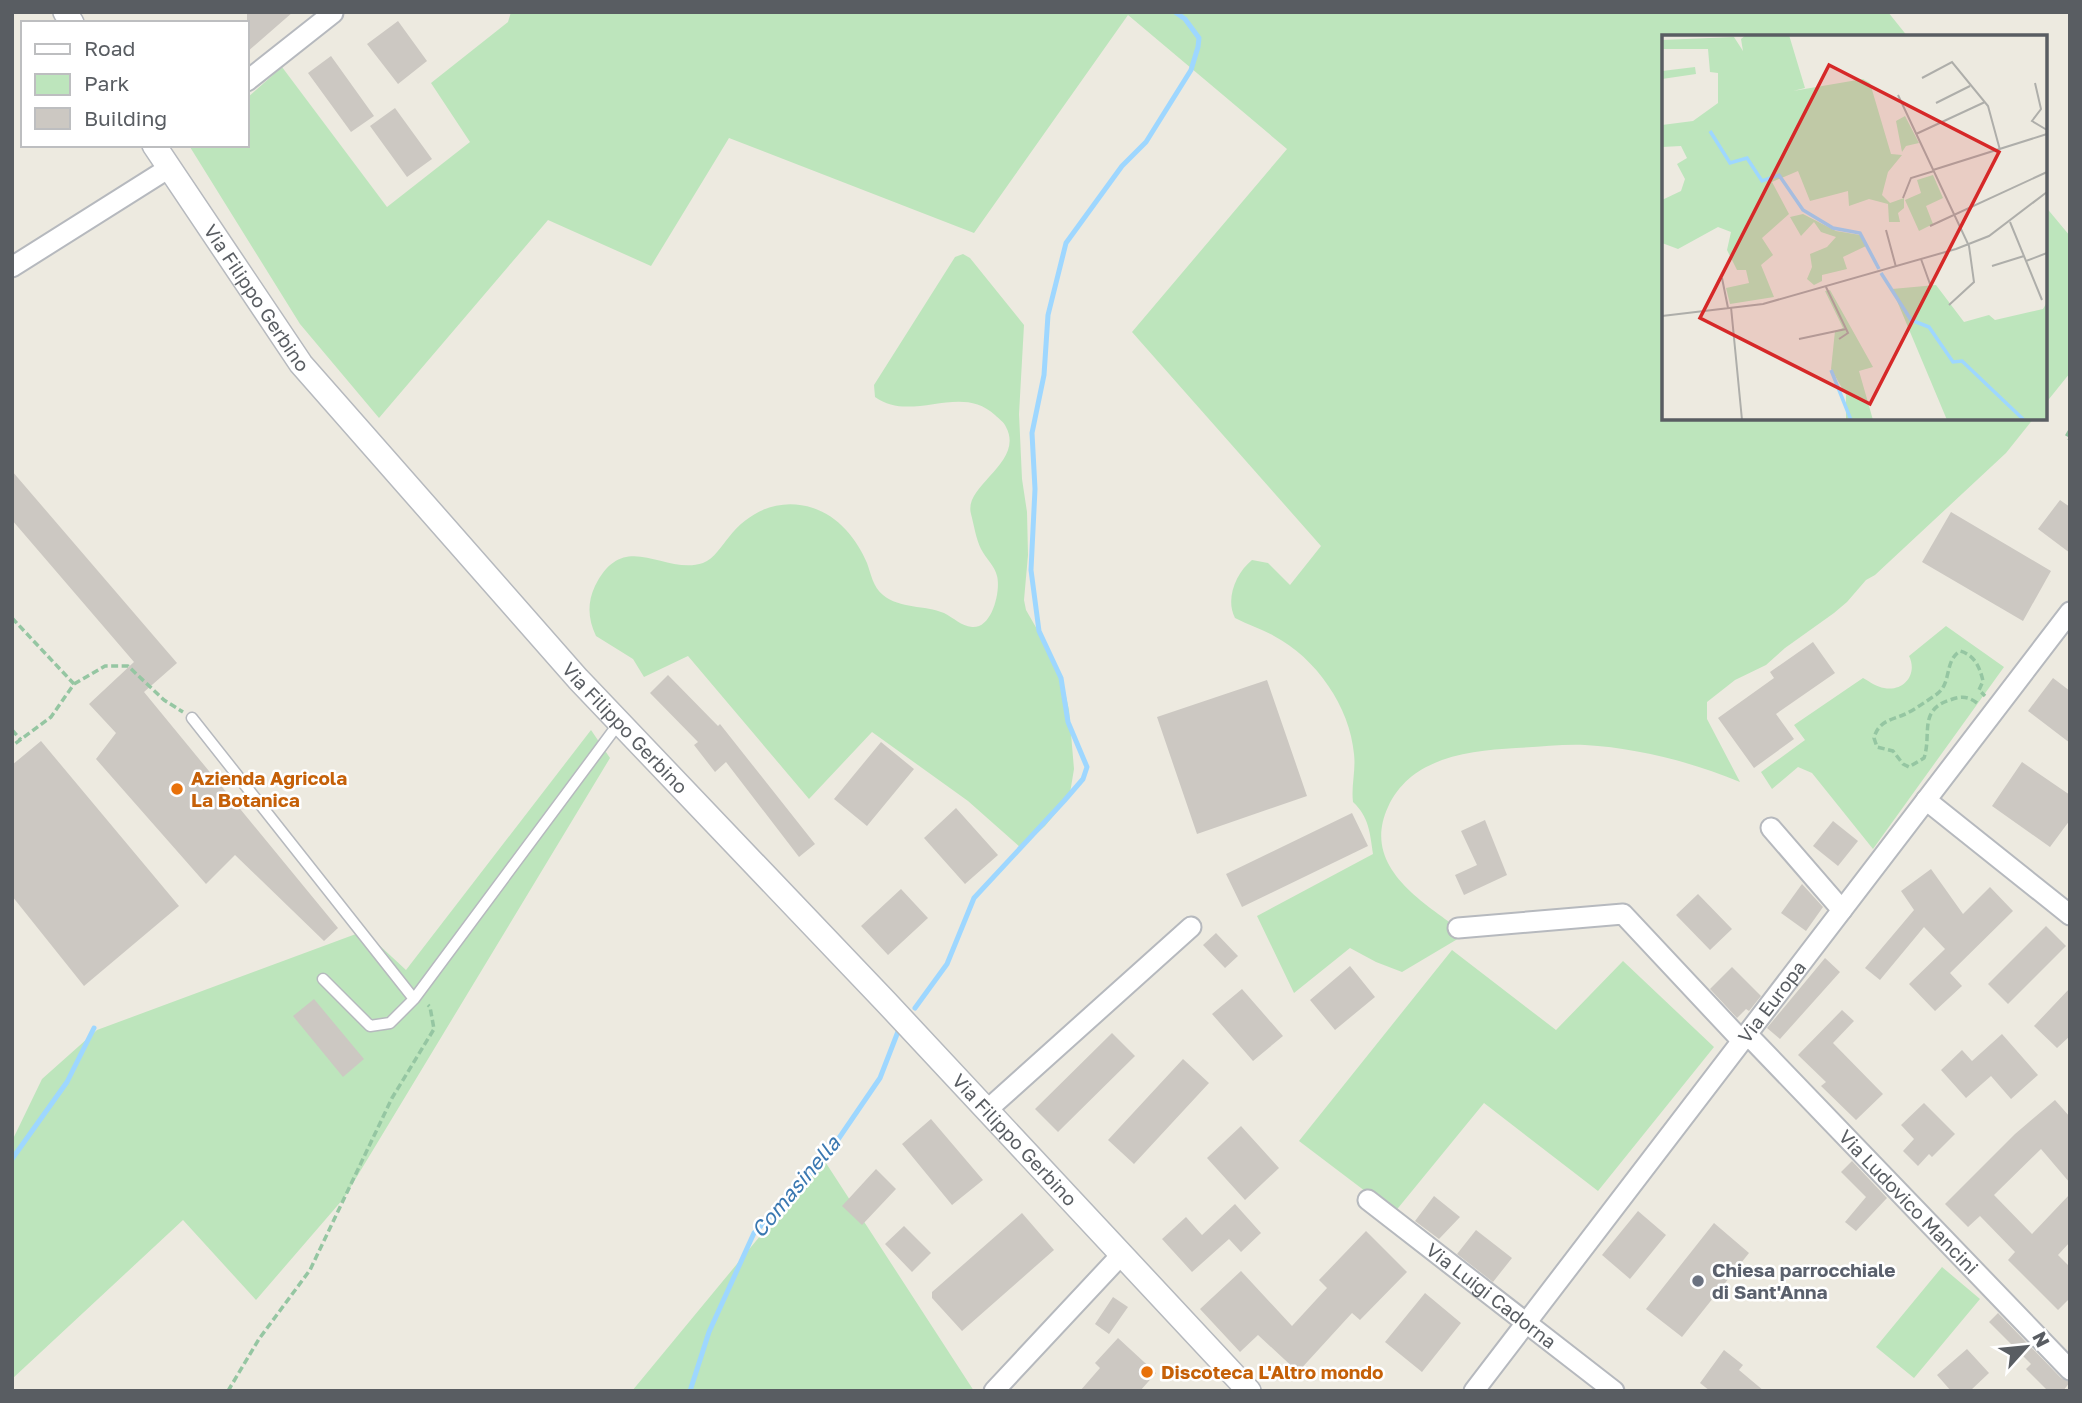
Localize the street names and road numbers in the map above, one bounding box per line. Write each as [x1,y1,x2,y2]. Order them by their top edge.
street label: Via Filippo Gerbino [199,220,314,376]
street label: Via Filippo Gerbino [558,657,693,798]
street label: Via Europa [1733,956,1810,1047]
street label: Via Filippo Gerbino [948,1069,1082,1210]
street label: Via Ludovico Mancini [1834,1125,1983,1279]
street label: Via Luigi Cadorna [1422,1238,1561,1353]

